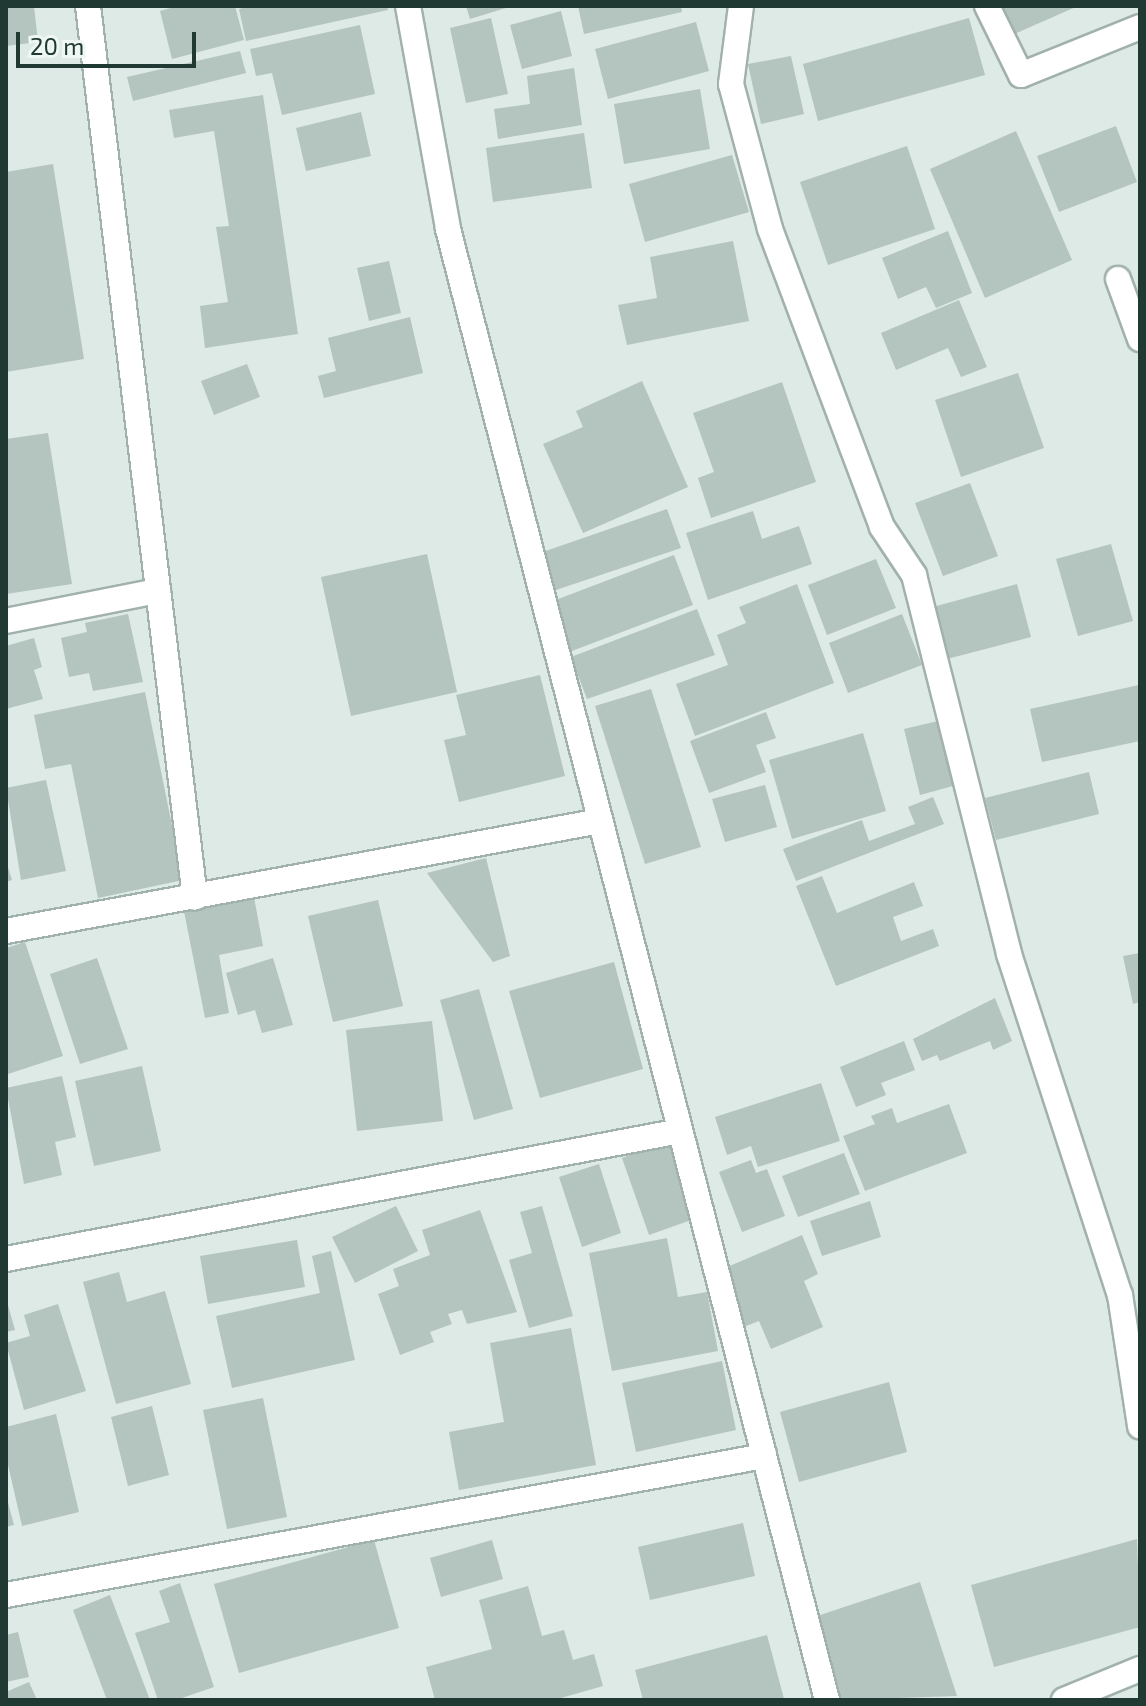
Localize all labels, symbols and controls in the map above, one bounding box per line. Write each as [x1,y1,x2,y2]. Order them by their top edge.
scale bar [20,16,200,66]
text: 20 m [30,31,84,60]

